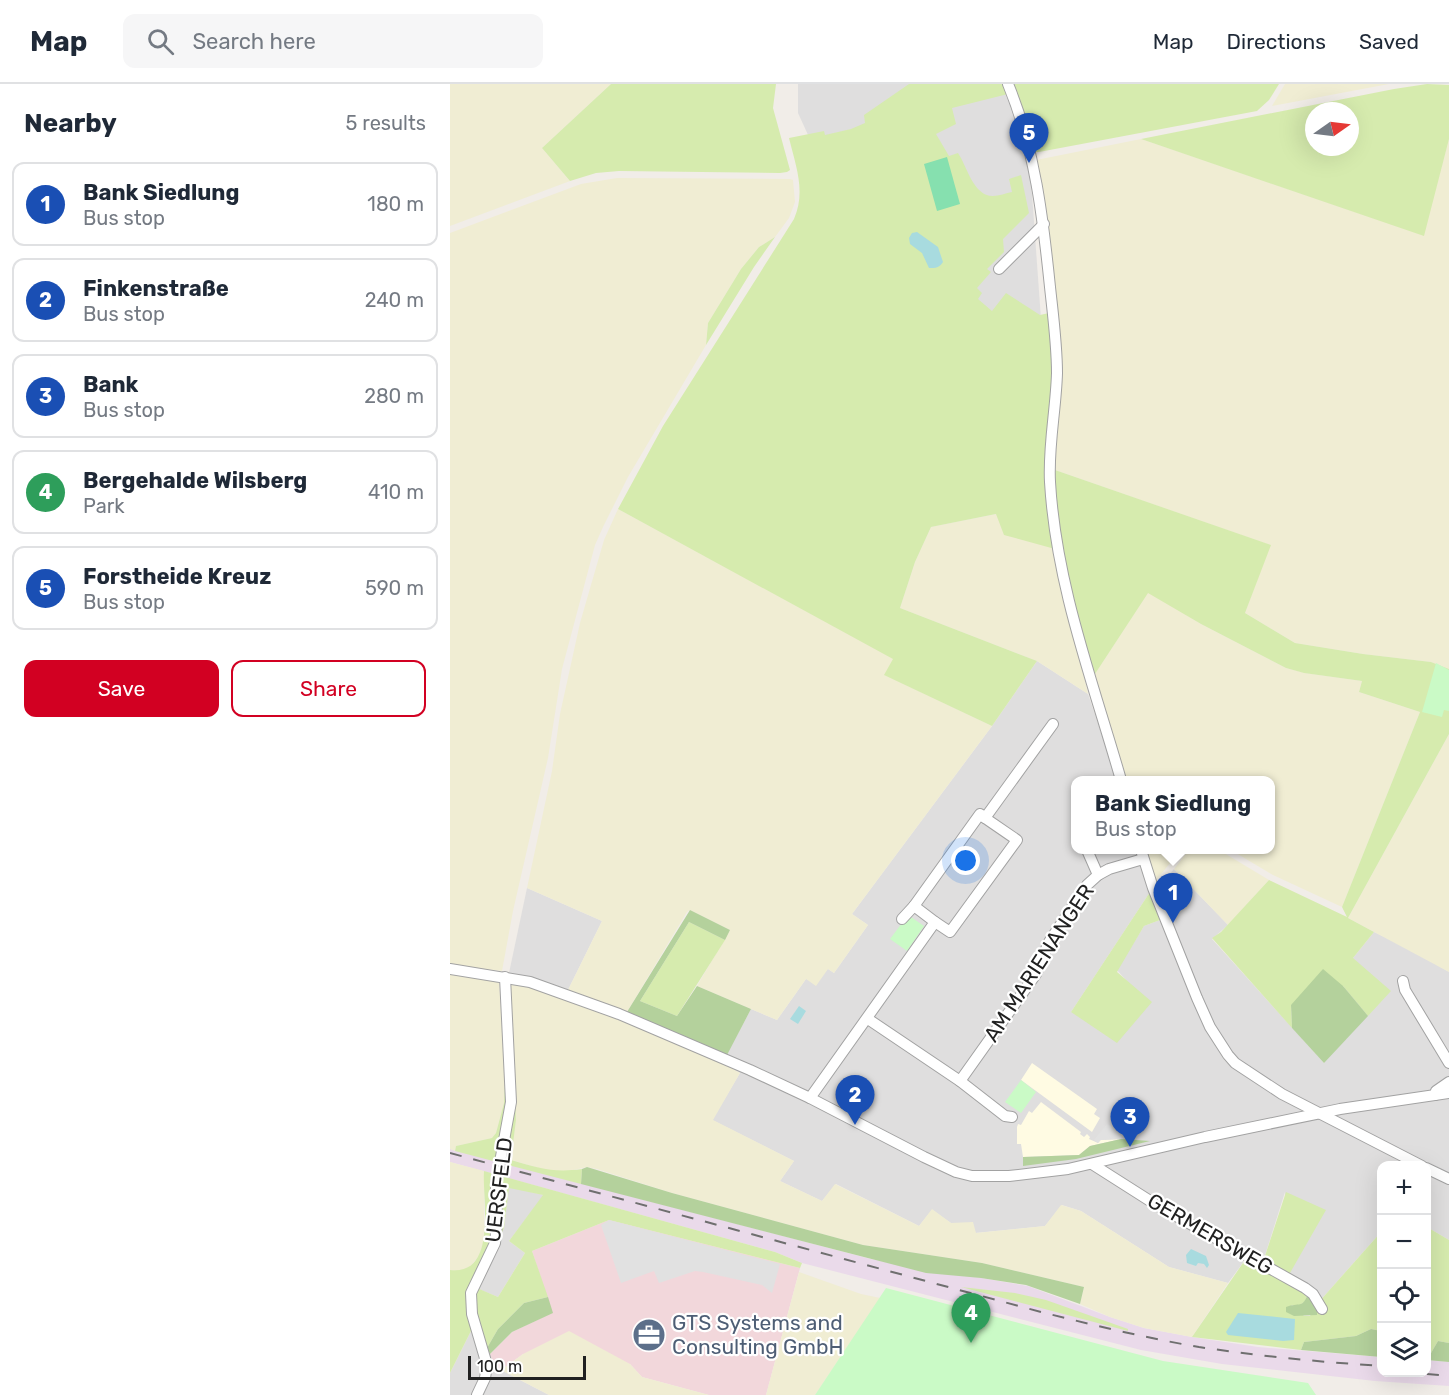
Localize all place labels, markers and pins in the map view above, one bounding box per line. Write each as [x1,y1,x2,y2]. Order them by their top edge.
pin: 5 [1010,113,1048,163]
pin: 1 [1154,874,1192,923]
pin: 2 [836,1076,874,1125]
pin: 3 [1110,1098,1150,1147]
pin: 4 [952,1294,990,1343]
place label: GTS Systems and Consulting GmbH [672,1310,843,1359]
office icon: GTS Systems and Consulting GmbH [631,1317,667,1353]

